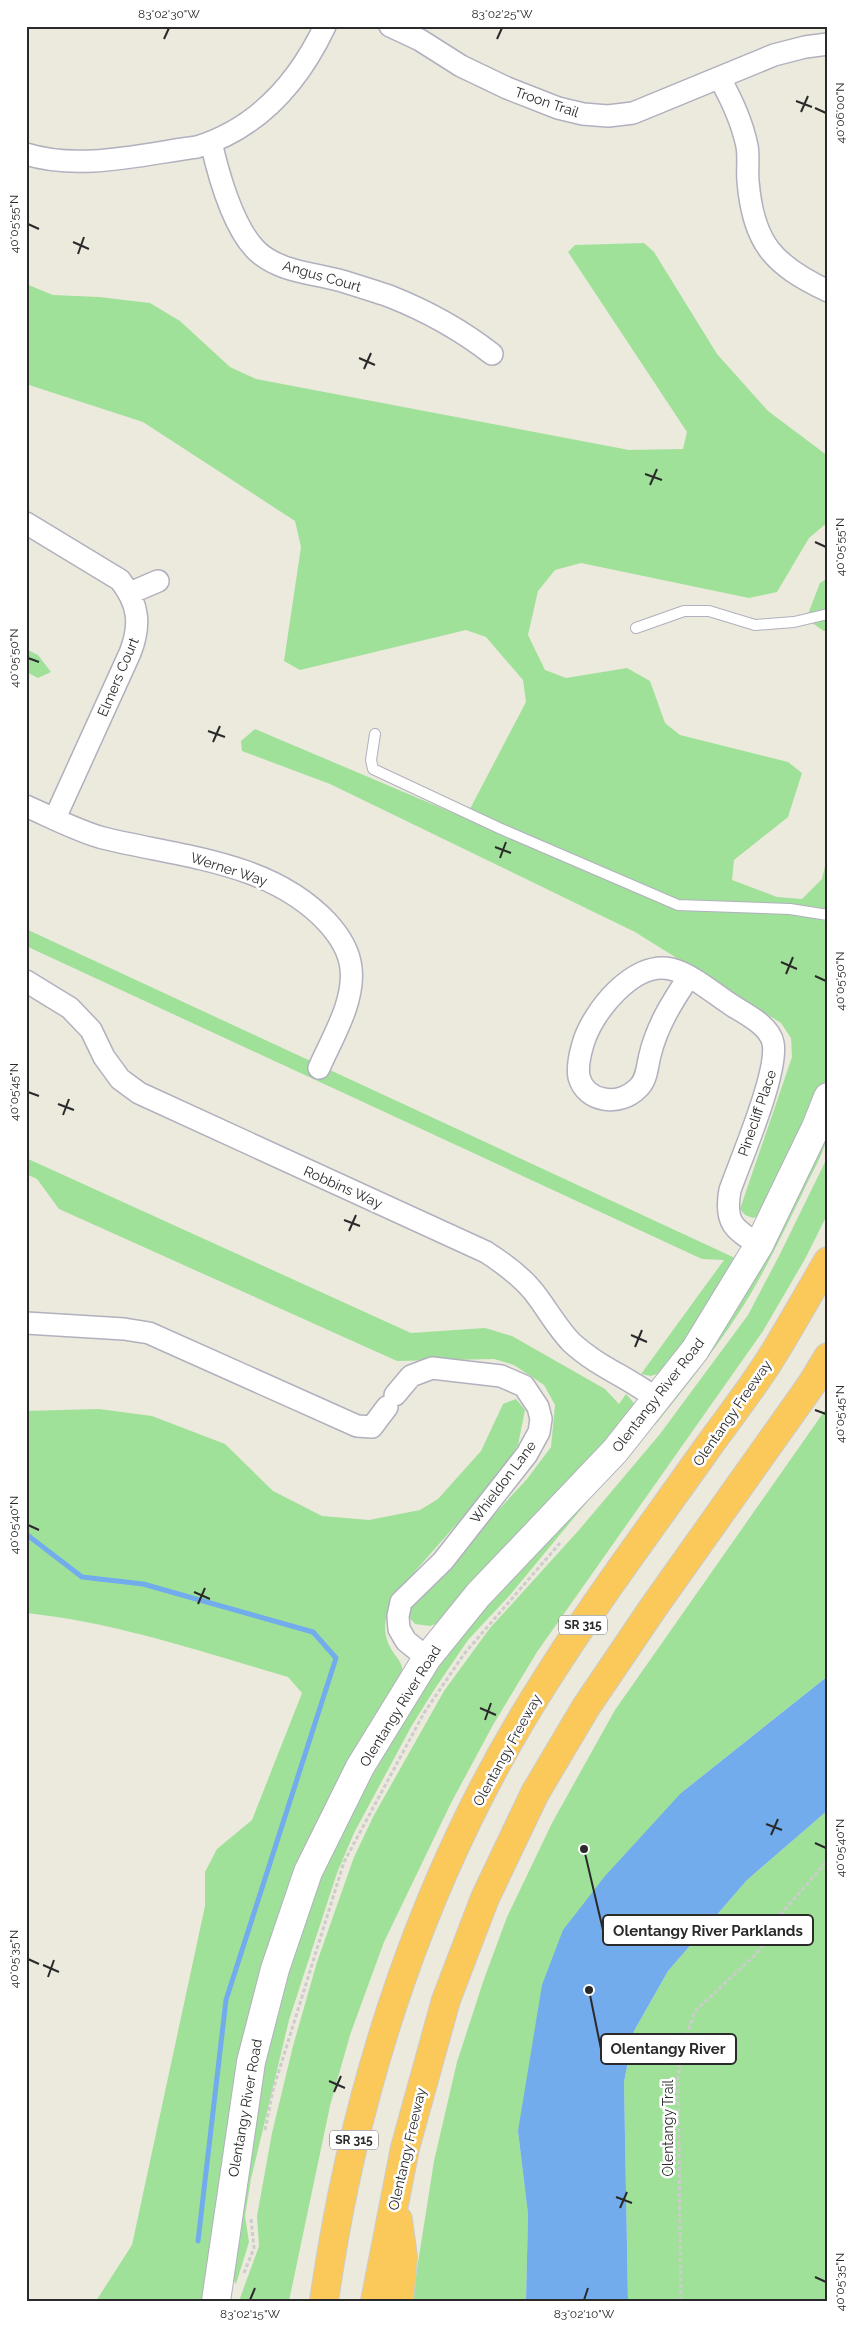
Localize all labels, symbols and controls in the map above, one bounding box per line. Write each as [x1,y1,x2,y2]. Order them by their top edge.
text: 83°02'30"W [138,7,200,21]
text: 83°02'25"W [471,7,533,21]
text: 40°06'00"N [833,83,847,143]
street label: Troon Trail [513,84,581,120]
text: 40°05'55"N [7,195,21,253]
street label: Angus Court [281,257,363,295]
text: 40°05'55"N [833,518,847,576]
text: 40°05'50"N [7,628,21,688]
street label: Elmers Court [94,635,142,719]
street label: Werner Way [189,849,270,889]
text: 40°05'50"N [833,951,847,1011]
text: 40°05'45"N [7,1063,21,1121]
street label: Pinecliff Place [735,1068,779,1158]
street label: Robbins Way [301,1163,385,1212]
street label: Olentangy River Road [609,1335,707,1455]
street label: Olentangy Freeway [689,1357,775,1469]
text: 40°05'45"N [833,1385,847,1443]
street label: Whieldon Lane [467,1438,539,1526]
text: 40°05'40"N [7,1496,21,1554]
road number: SR 315 [559,1616,607,1634]
street label: Olentangy River Road [356,1642,444,1770]
street label: Olentangy Freeway [470,1691,545,1809]
text: 40°05'40"N [833,1819,847,1877]
callout: Olentangy River Parklands [603,1915,813,1945]
text: Olentangy River Parklands [613,1922,803,1940]
text: 40°05'35"N [7,1930,21,1988]
callout: Olentangy River [601,2034,736,2064]
street label: Olentangy River Road [225,2038,265,2178]
text: Olentangy River [610,2040,726,2058]
street label: Olentangy Trail [660,2079,676,2176]
street label: Olentangy Freeway [385,2086,429,2212]
road number: SR 315 [330,2130,378,2150]
text: 40°05'35"N [833,2253,847,2311]
text: 83°02'15"W [220,2307,280,2321]
text: 83°02'10"W [554,2307,615,2321]

